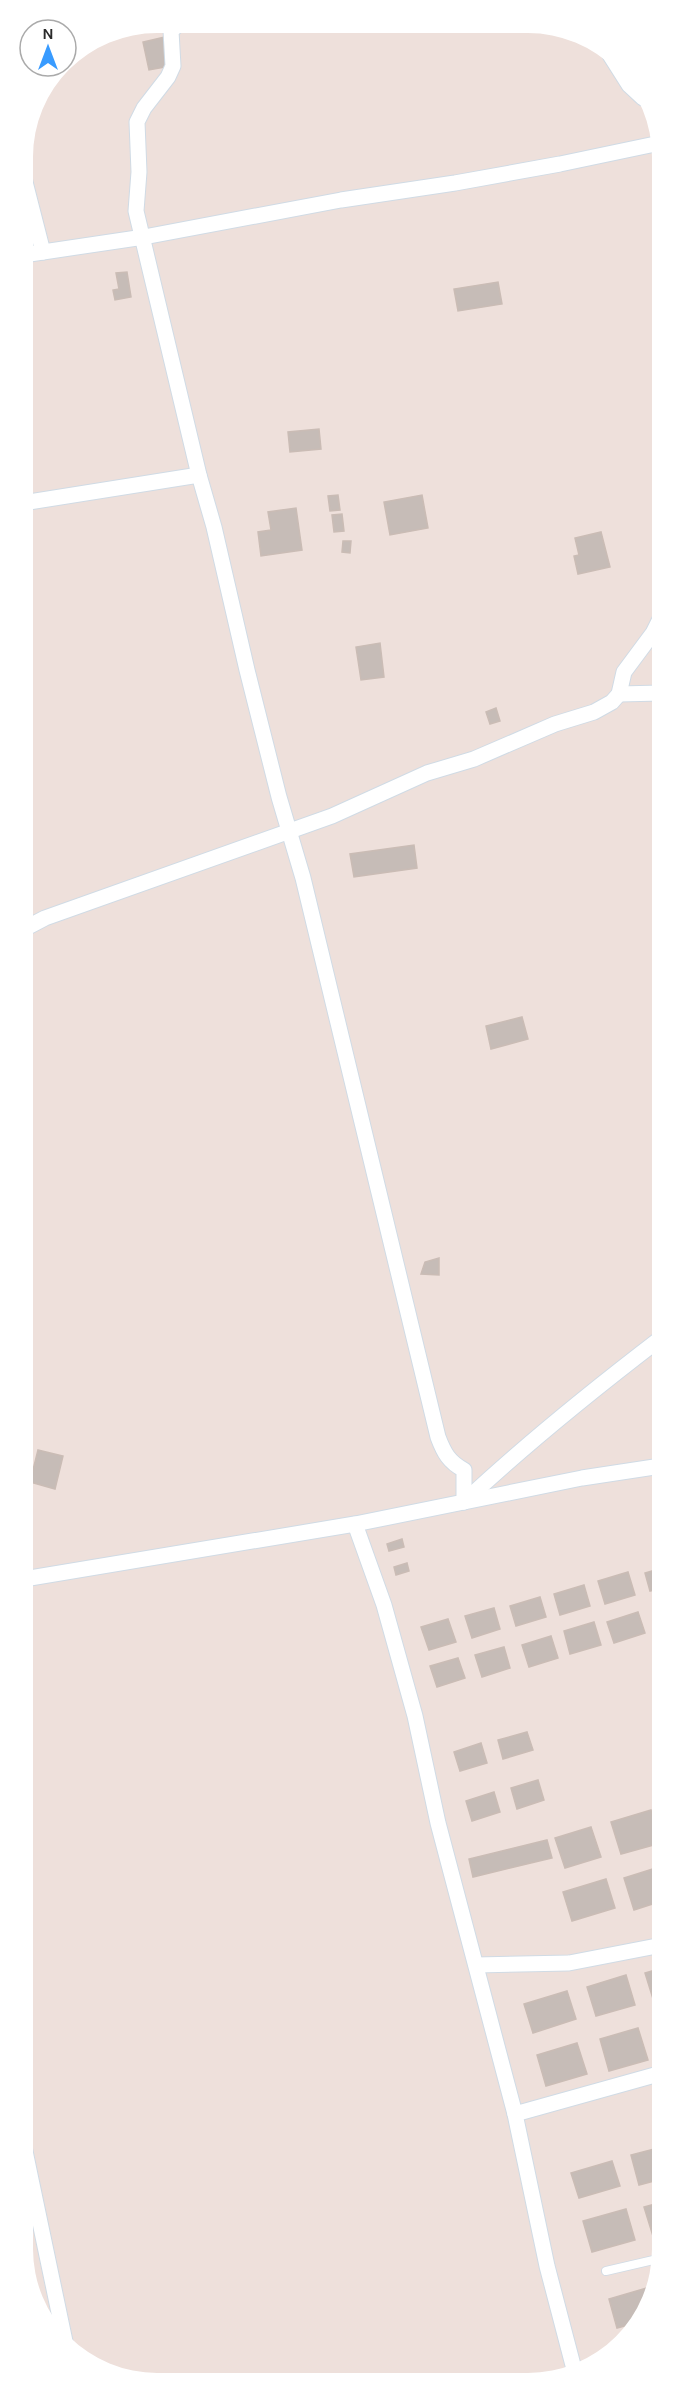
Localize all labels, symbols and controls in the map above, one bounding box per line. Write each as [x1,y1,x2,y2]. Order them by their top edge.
north arrow [18,18,78,78]
text: N [42,24,54,43]

